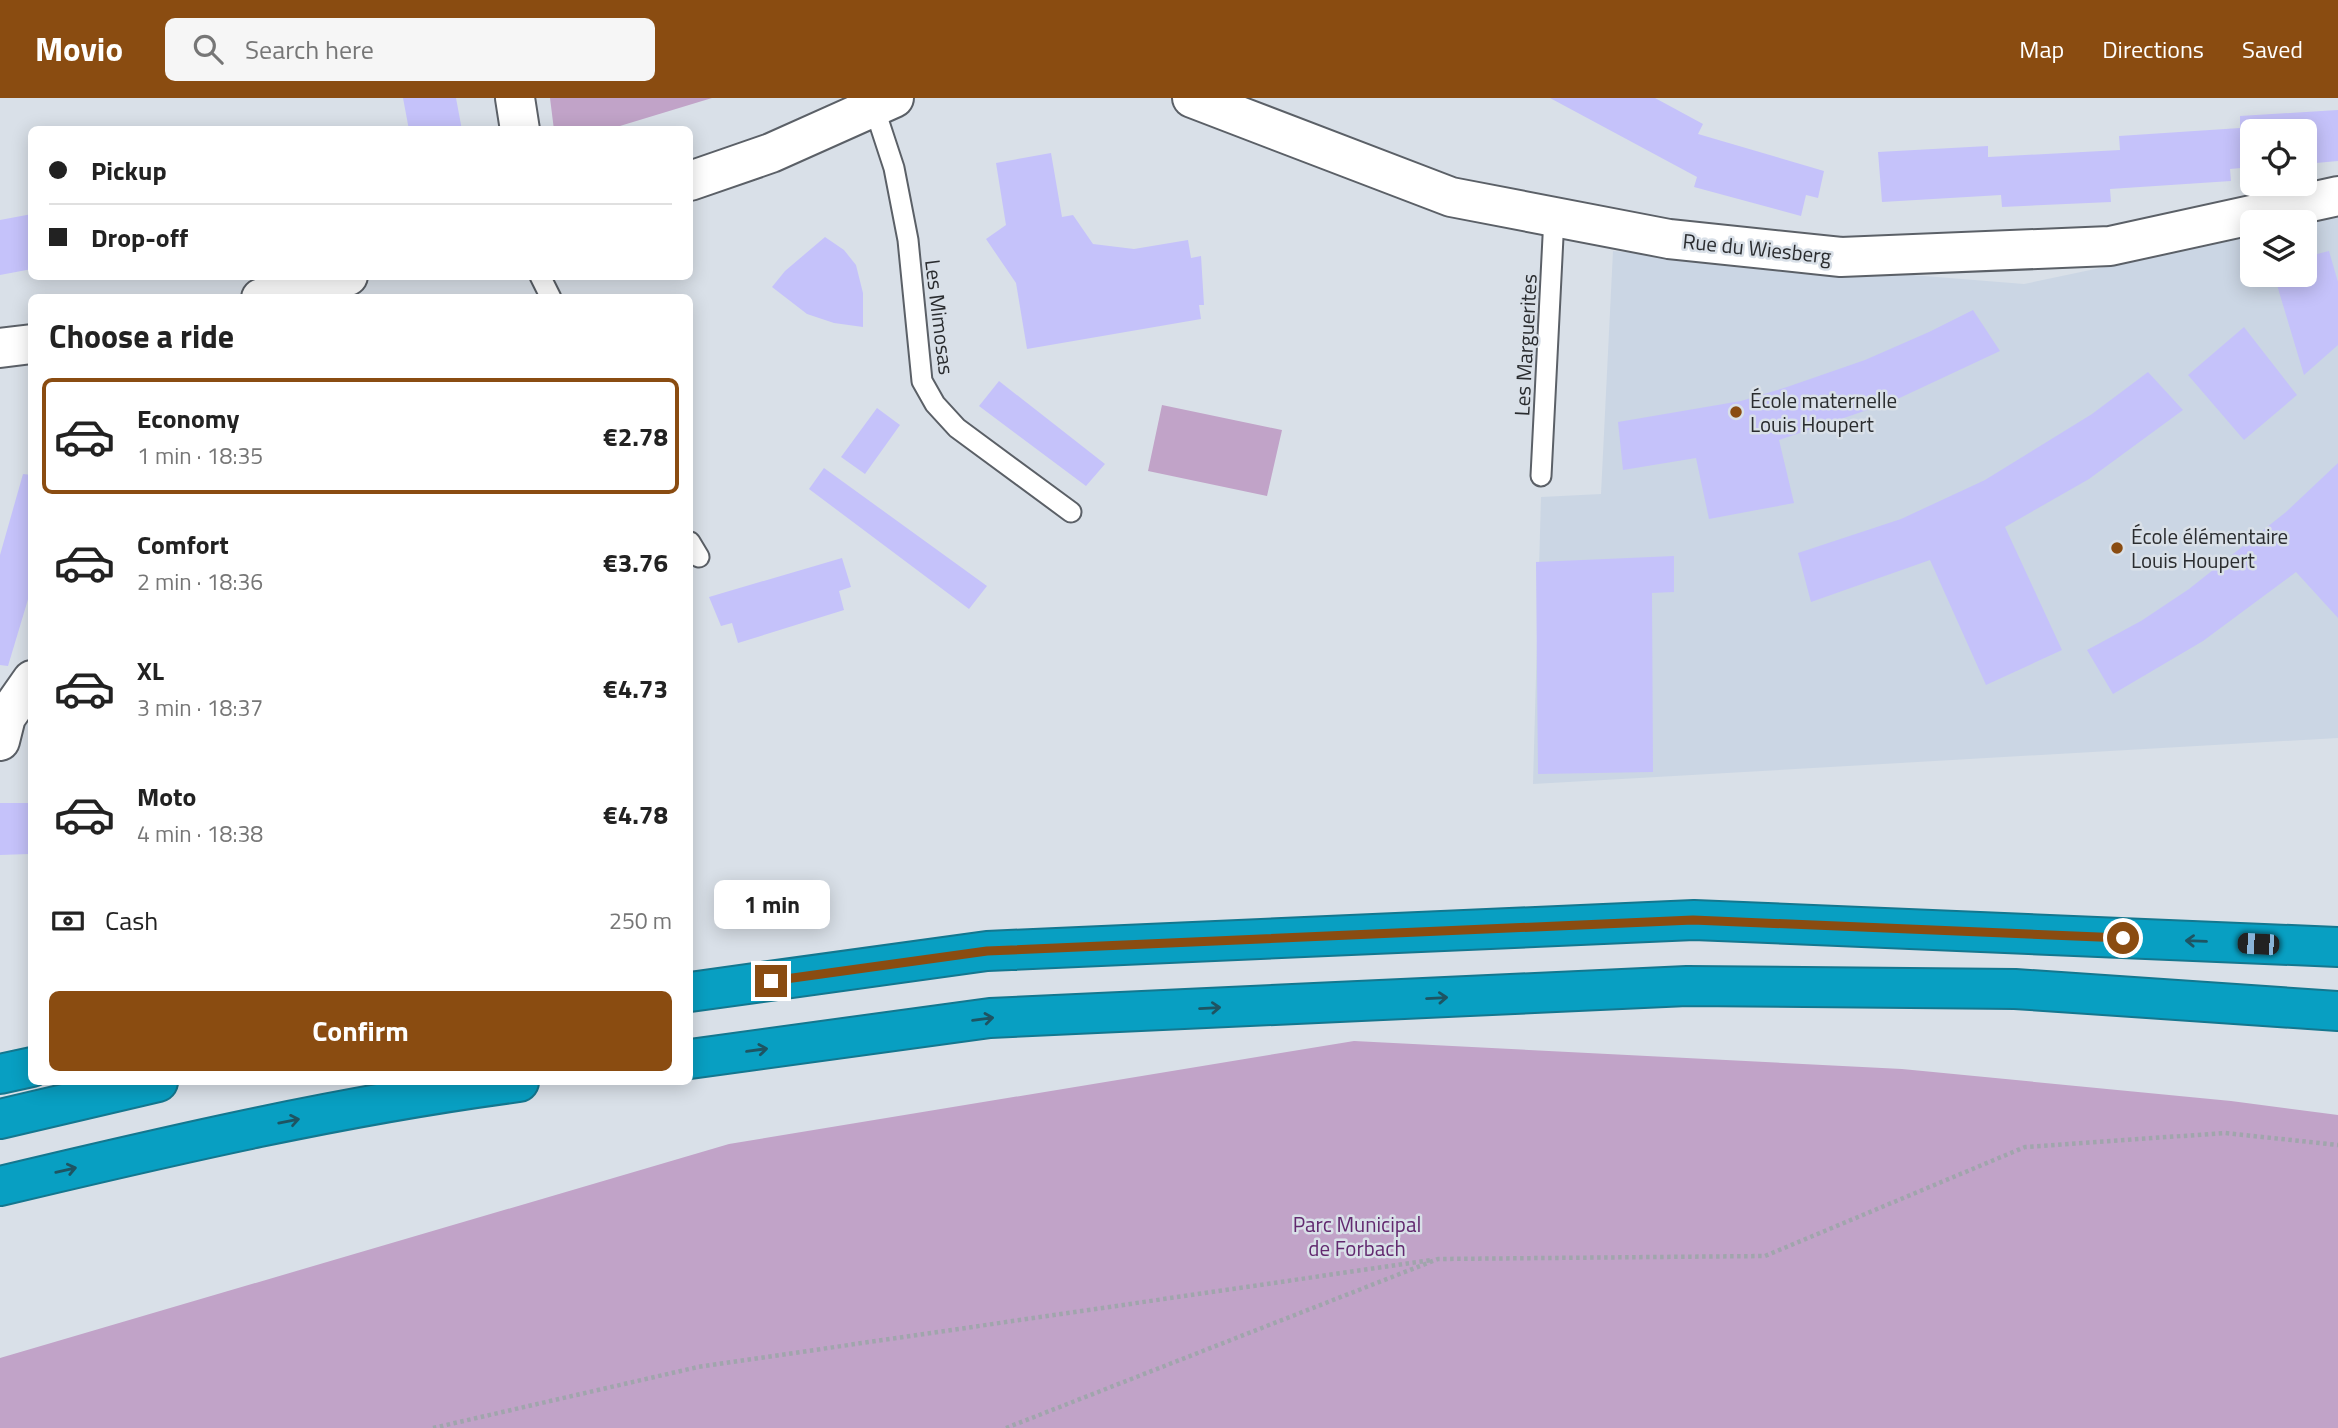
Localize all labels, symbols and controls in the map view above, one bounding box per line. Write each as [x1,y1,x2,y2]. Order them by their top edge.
search box [165,18,655,81]
text: Movio [35,24,123,74]
icon: search [189,30,227,68]
text: Search here [245,30,374,69]
text: Map [2019,31,2064,67]
text: Directions [2102,31,2204,67]
text: Saved [2242,31,2303,67]
map controls [2240,119,2317,287]
button: locate [2240,119,2317,196]
text: Pickup [91,151,167,190]
button: layers [2240,210,2317,287]
text: Drop-off [91,218,188,257]
street label: Rue du Wiesberg [1681,224,1833,272]
street label: Les Mimosas [917,258,963,376]
street label: Les Marguerites [1505,273,1545,417]
text: Choose a ride [49,312,234,360]
place label: École maternelle Louis Houpert [1750,384,1897,440]
text: Economy [137,399,239,438]
marker: École maternelle Louis Houpert [1728,404,1744,420]
icon: car [53,405,116,468]
text: €2.78 [603,417,668,456]
text: 1 min · 18:35 [137,438,263,473]
place label: École élémentaire Louis Houpert [2131,520,2288,576]
text: Comfort [137,525,229,564]
icon: car [53,531,116,594]
marker: École élémentaire Louis Houpert [2109,540,2125,556]
text: €3.76 [603,543,668,582]
text: 2 min · 18:36 [137,564,263,599]
text: XL [137,651,164,690]
icon: car [53,657,116,720]
text: €4.73 [603,669,668,708]
text: 3 min · 18:37 [137,690,263,725]
text: Moto [137,777,196,816]
icon: car [53,783,116,846]
text: €4.78 [603,795,668,834]
text: 4 min · 18:38 [137,816,263,851]
callout: 1 min [713,880,829,928]
text: 1 min [744,887,800,922]
text: Cash [105,901,158,940]
icon: cash [49,902,87,940]
text: 250 m [609,903,672,938]
route start [2107,922,2139,954]
car [2237,932,2280,956]
one-way arrow [2185,935,2208,948]
route end [755,965,787,997]
button: Confirm [49,991,672,1071]
one-way arrow [1425,991,1448,1004]
one-way arrow [1198,1002,1221,1015]
one-way arrow [971,1013,993,1026]
one-way arrow [745,1043,768,1056]
one-way arrow [277,1114,300,1127]
one-way arrow [55,1163,77,1176]
park label: Parc Municipal de Forbach [1293,1208,1421,1264]

